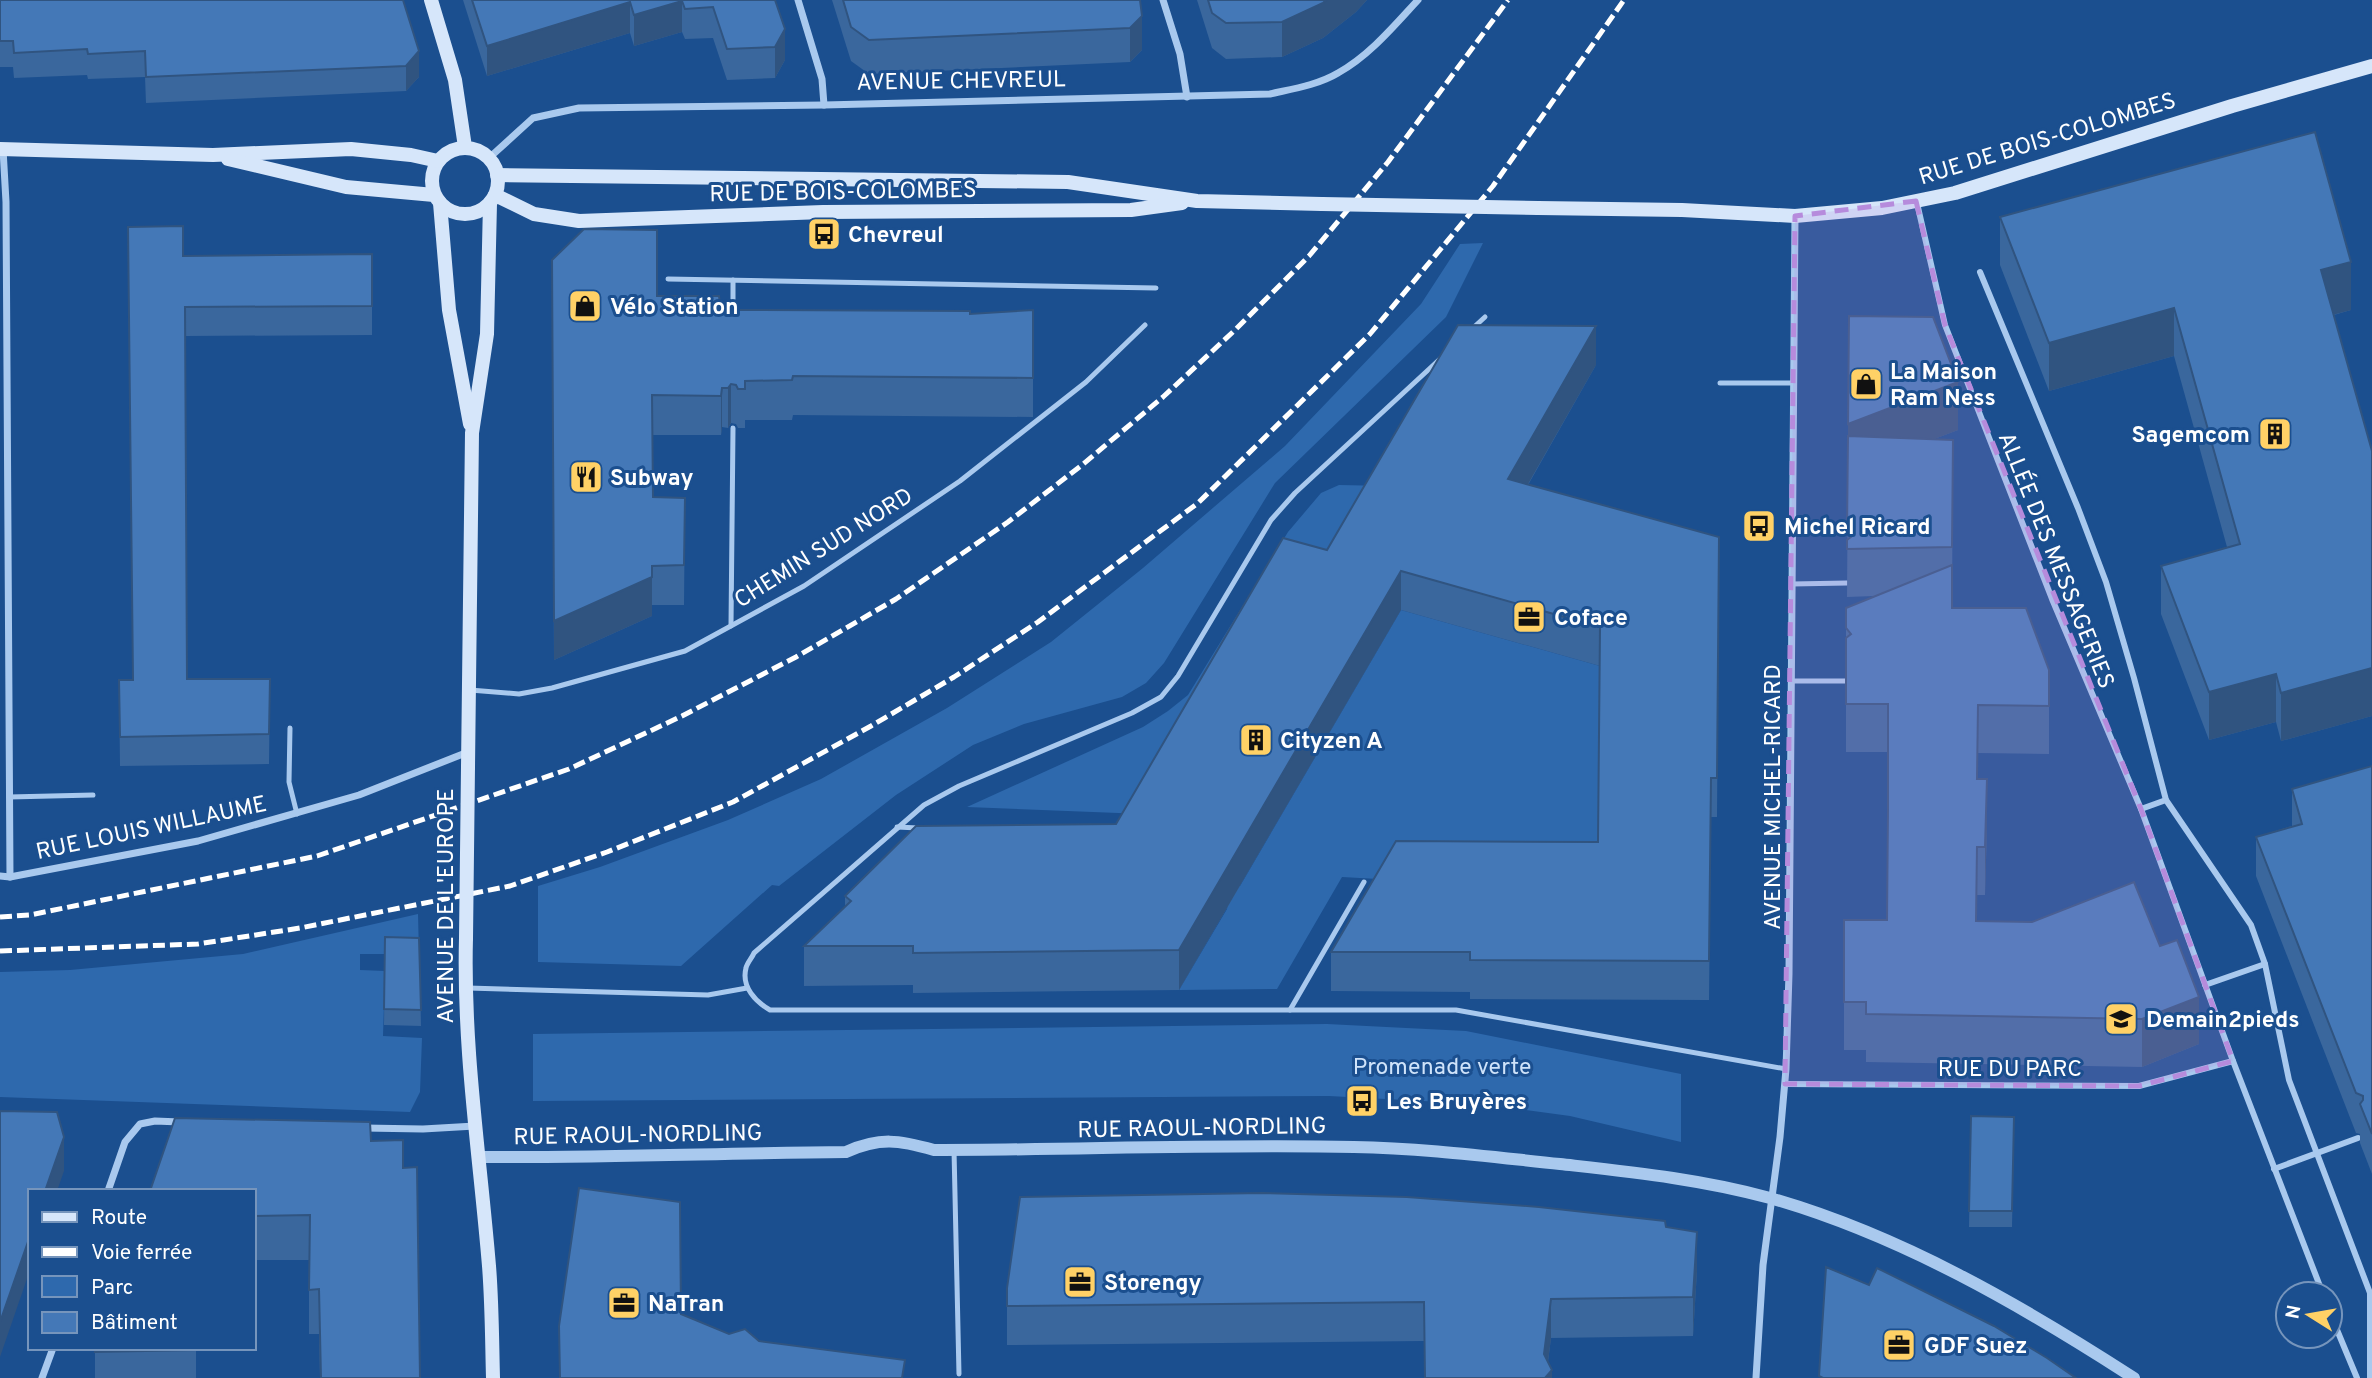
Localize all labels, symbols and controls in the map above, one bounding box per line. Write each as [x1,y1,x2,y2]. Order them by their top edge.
street label: AVENUE CHEVREUL [856,66,1066,99]
street label: RUE DE BOIS-COLOMBES [1916,87,2180,193]
street label: RUE DE BOIS-COLOMBES [709,177,977,210]
bus stop icon: Chevreul [805,215,843,253]
place label: Chevreul [848,222,944,251]
shop icon: Vélo Station [566,287,604,325]
place label: Vélo Station [610,294,739,323]
place label: La Maison Ram Ness [1890,359,1997,414]
shop icon: La Maison Ram Ness [1847,365,1885,403]
building icon: Sagemcom [2256,415,2294,453]
place label: Sagemcom [2131,422,2250,451]
street label: ALLÉE DES MESSAGERIES [1990,428,2120,693]
restaurant icon: Subway [567,458,605,496]
place label: Subway [610,465,693,494]
street label: CHEMIN SUD NORD [730,482,919,616]
bus stop icon: Michel Ricard [1740,507,1778,545]
place label: Michel Ricard [1784,514,1930,543]
office icon: Coface [1510,598,1548,636]
place label: Coface [1554,605,1628,634]
street label: AVENUE MICHEL-RICARD [1760,664,1789,930]
building icon: Cityzen A [1237,721,1275,759]
place label: Cityzen A [1280,728,1383,757]
street label: AVENUE DE L'EUROPE [433,788,462,1024]
street label: RUE LOUIS WILLAUME [33,791,270,868]
school or university icon: Demain2pieds [2102,1000,2140,1038]
place label: Demain2pieds [2146,1007,2300,1036]
park label: Promenade verte [1353,1054,1531,1083]
street label: RUE DU PARC [1938,1056,2082,1085]
bus stop icon: Les Bruyères [1343,1082,1381,1120]
place label: Les Bruyères [1386,1089,1527,1118]
street label: RUE RAOUL-NORDLING [1077,1113,1327,1146]
street label: RUE RAOUL-NORDLING [513,1120,763,1153]
legend [28,1189,256,1350]
text: Route [91,1205,147,1232]
text: Voie ferrée [91,1240,192,1267]
office icon: Storengy [1061,1263,1099,1301]
place label: Storengy [1104,1270,1202,1299]
text: Parc [91,1275,133,1302]
north arrow [2274,1280,2344,1350]
office icon: NaTran [605,1284,643,1322]
place label: NaTran [648,1291,724,1320]
text: N [2281,1303,2307,1321]
text: Bâtiment [91,1310,178,1337]
office icon: GDF Suez [1880,1326,1918,1364]
place label: GDF Suez [1924,1333,2028,1362]

